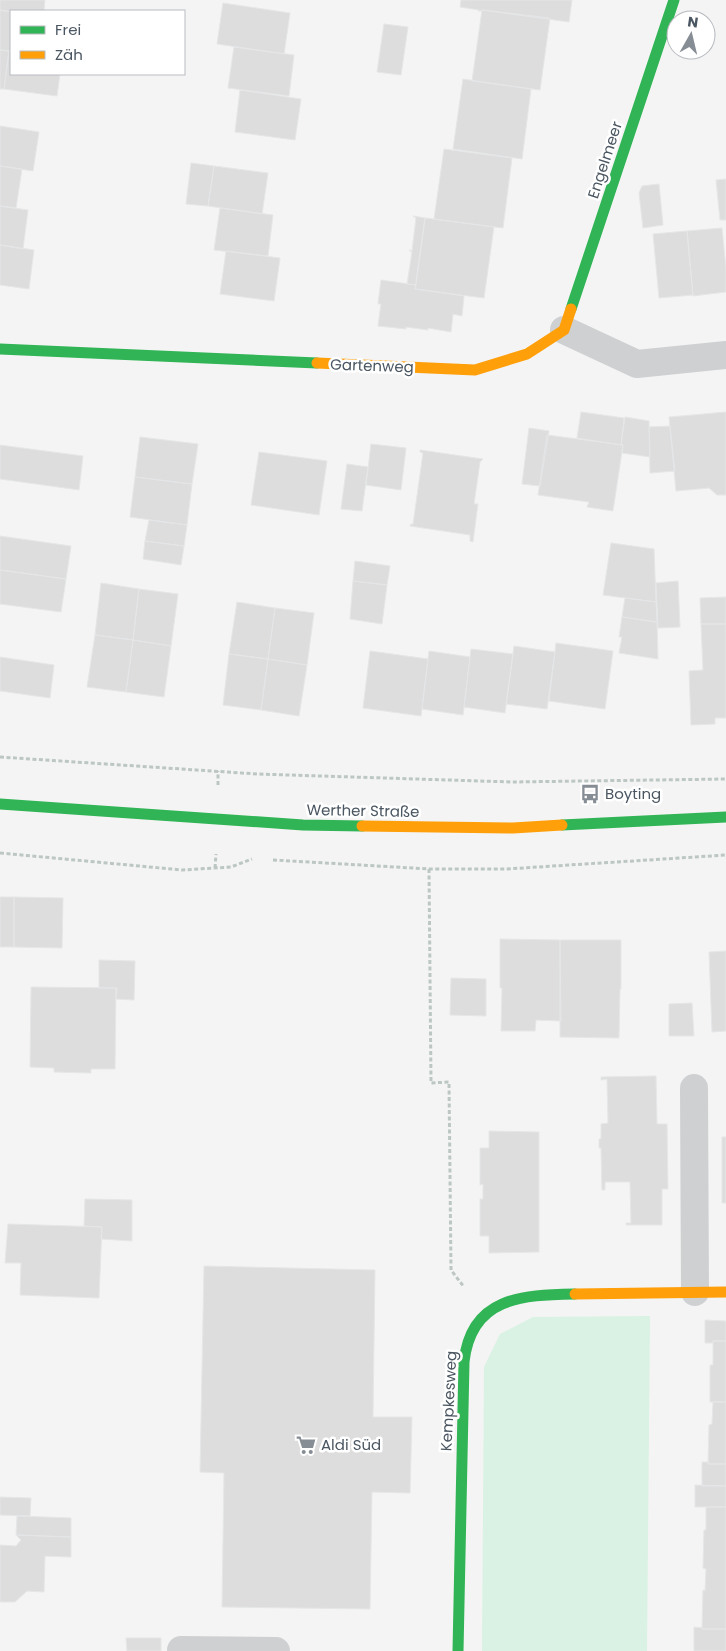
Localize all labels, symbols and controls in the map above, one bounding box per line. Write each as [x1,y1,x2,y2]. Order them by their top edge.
legend [10,10,185,75]
north arrow [666,10,716,60]
text: N [686,11,699,33]
text: Frei [55,19,81,40]
text: Zäh [55,44,83,65]
street label: Engelmeer [582,118,627,201]
street label: Gartenweg [330,354,414,377]
bus stop icon: Boyting [579,783,601,805]
place label: Boyting [605,783,661,804]
street label: Werther Straße [306,799,420,822]
street label: Kempkesweg [435,1350,462,1452]
supermarket icon: Aldi Süd [295,1434,317,1456]
place label: Aldi Süd [321,1434,381,1455]

